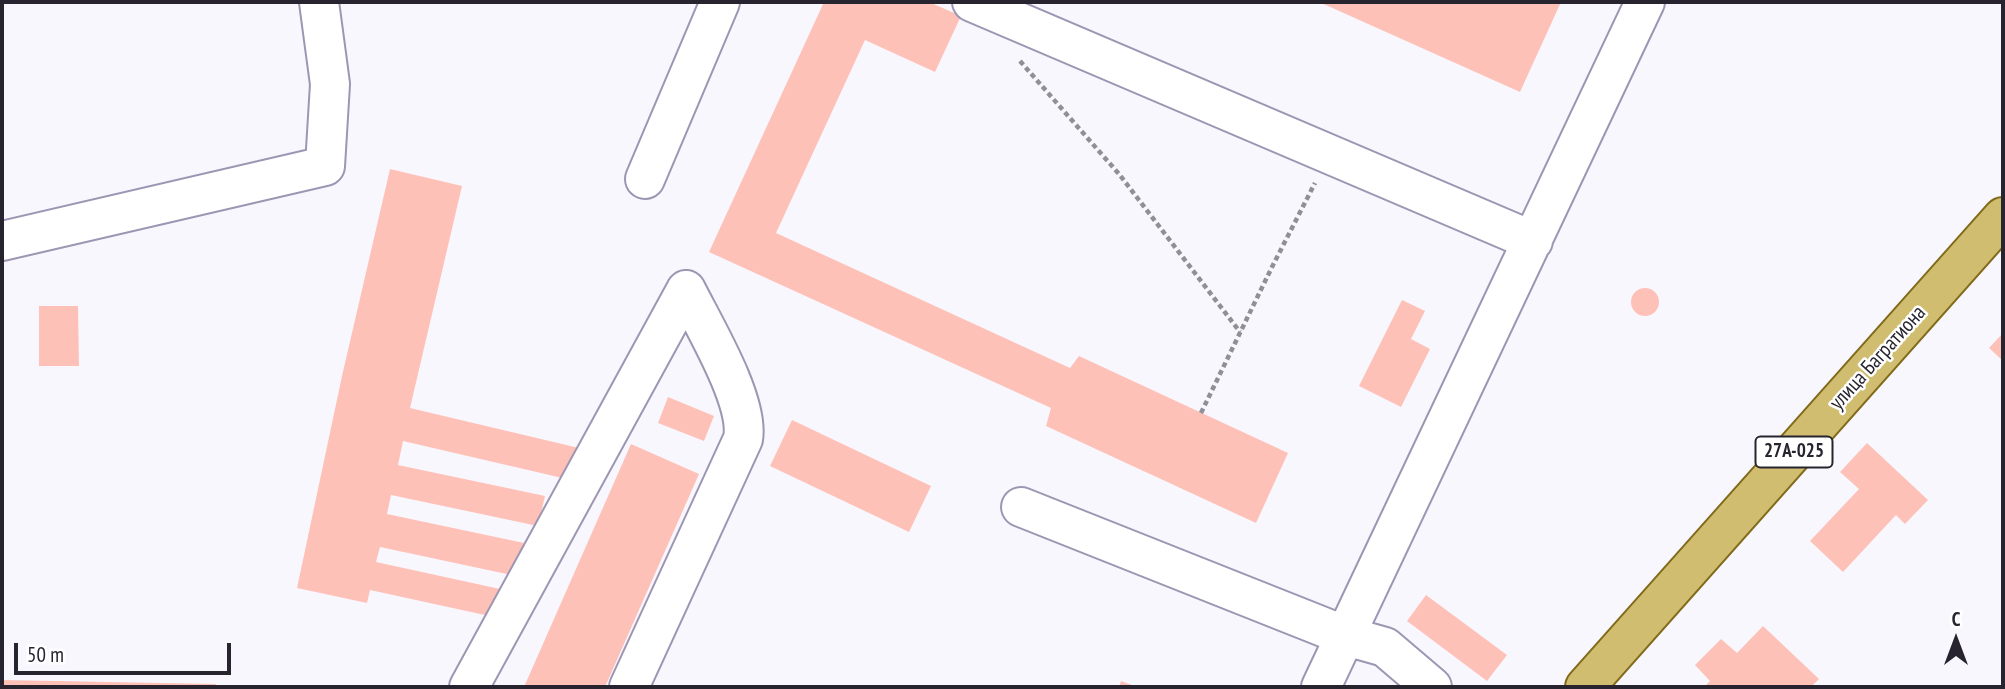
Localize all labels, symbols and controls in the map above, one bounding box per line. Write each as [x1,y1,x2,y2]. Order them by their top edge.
street label: улица Багратиона [1825,301,1931,415]
road number: 27А-025 [1756,436,1832,467]
north arrow [1921,605,1991,675]
text: С [1952,607,1960,631]
scale bar [18,630,234,674]
text: 50 m [27,641,64,668]

